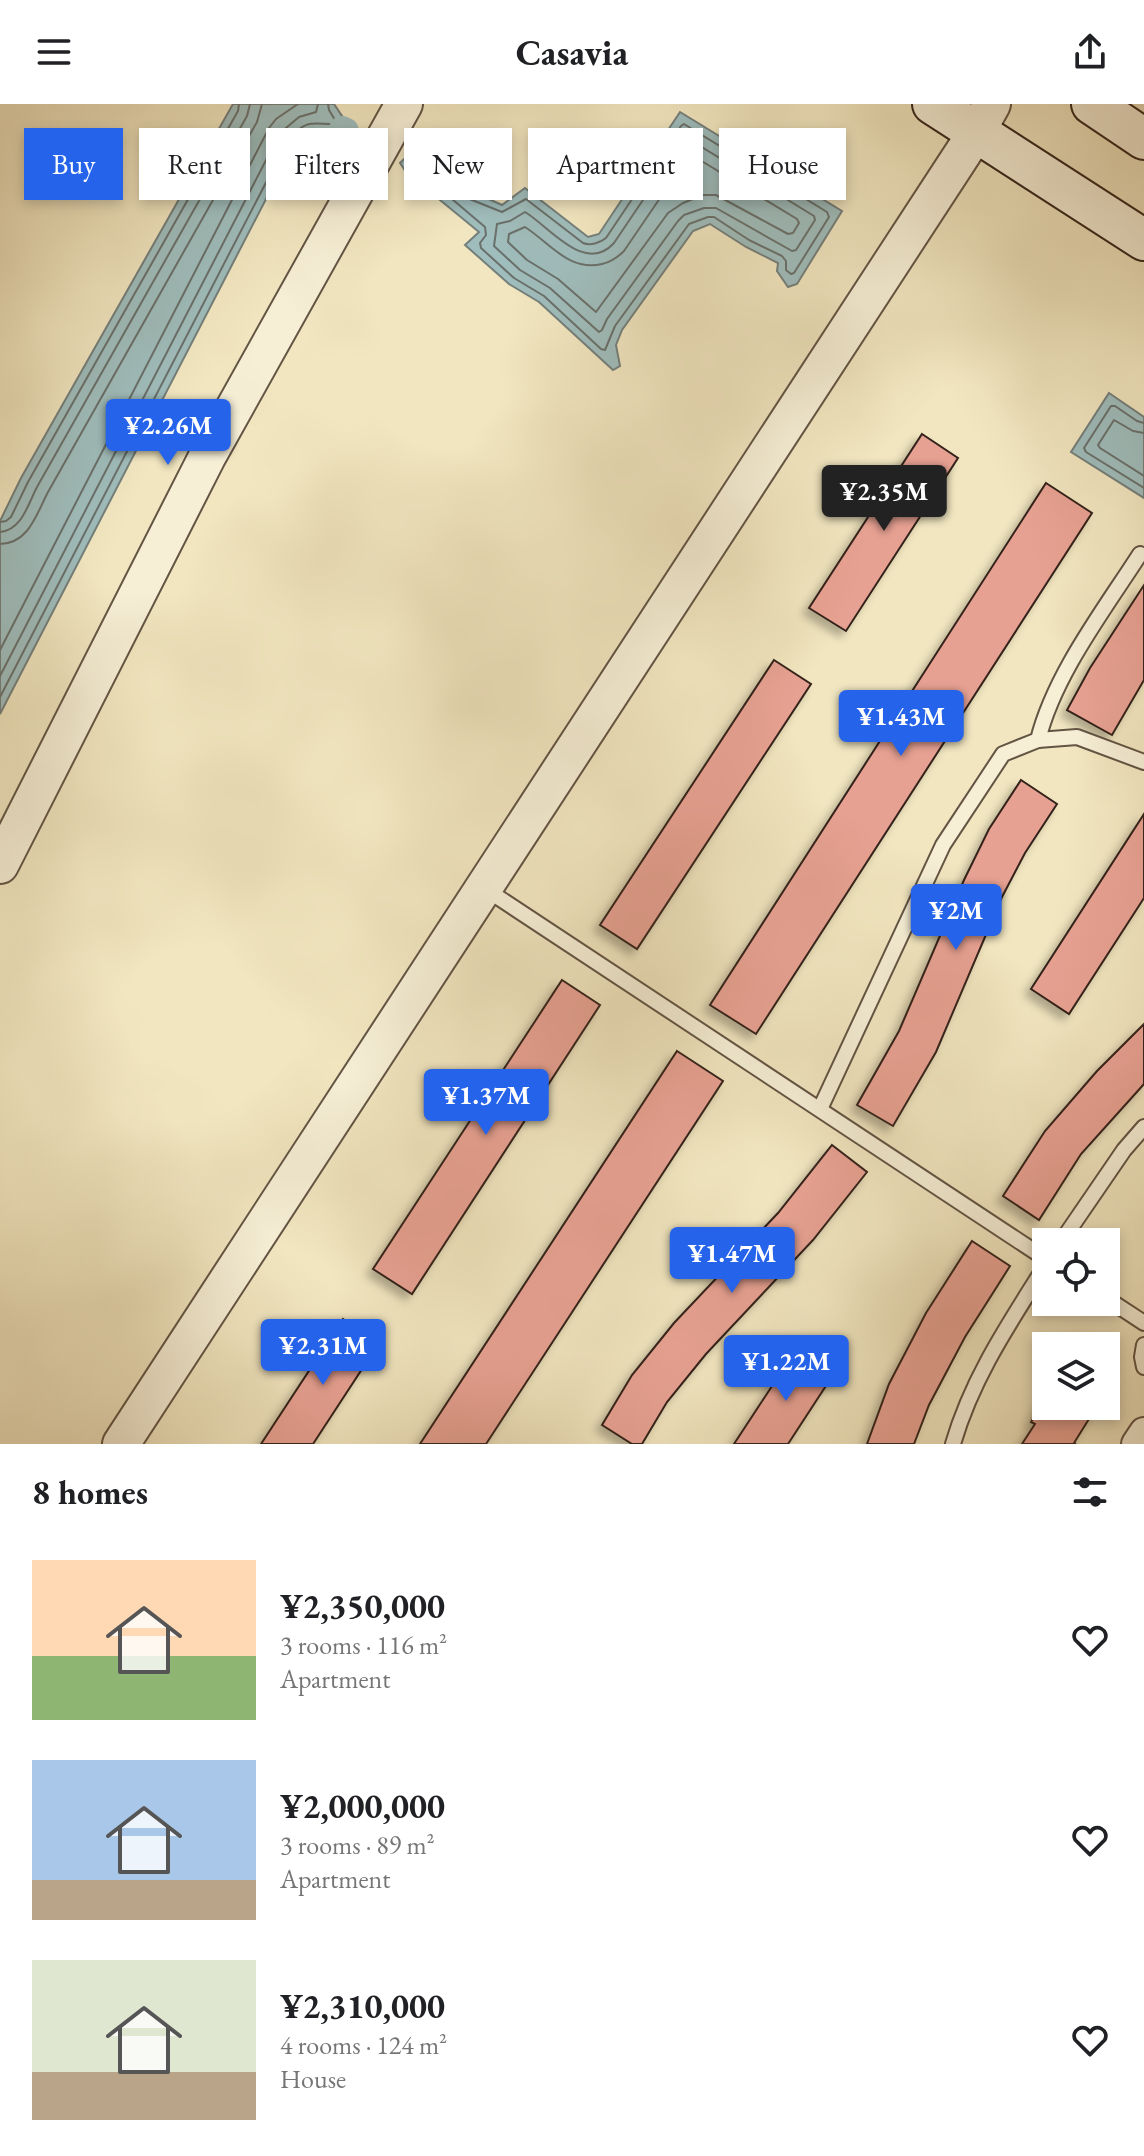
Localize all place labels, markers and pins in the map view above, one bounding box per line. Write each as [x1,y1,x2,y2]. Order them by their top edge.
pin: ¥2.26M [103,399,233,467]
pin: ¥2.35M [819,465,949,533]
pin: ¥1.43M [836,690,966,758]
pin: ¥2M [917,884,995,952]
pin: ¥1.37M [421,1069,551,1137]
pin: ¥1.47M [667,1227,797,1295]
pin: ¥2.31M [258,1319,388,1387]
pin: ¥1.22M [721,1335,851,1403]

